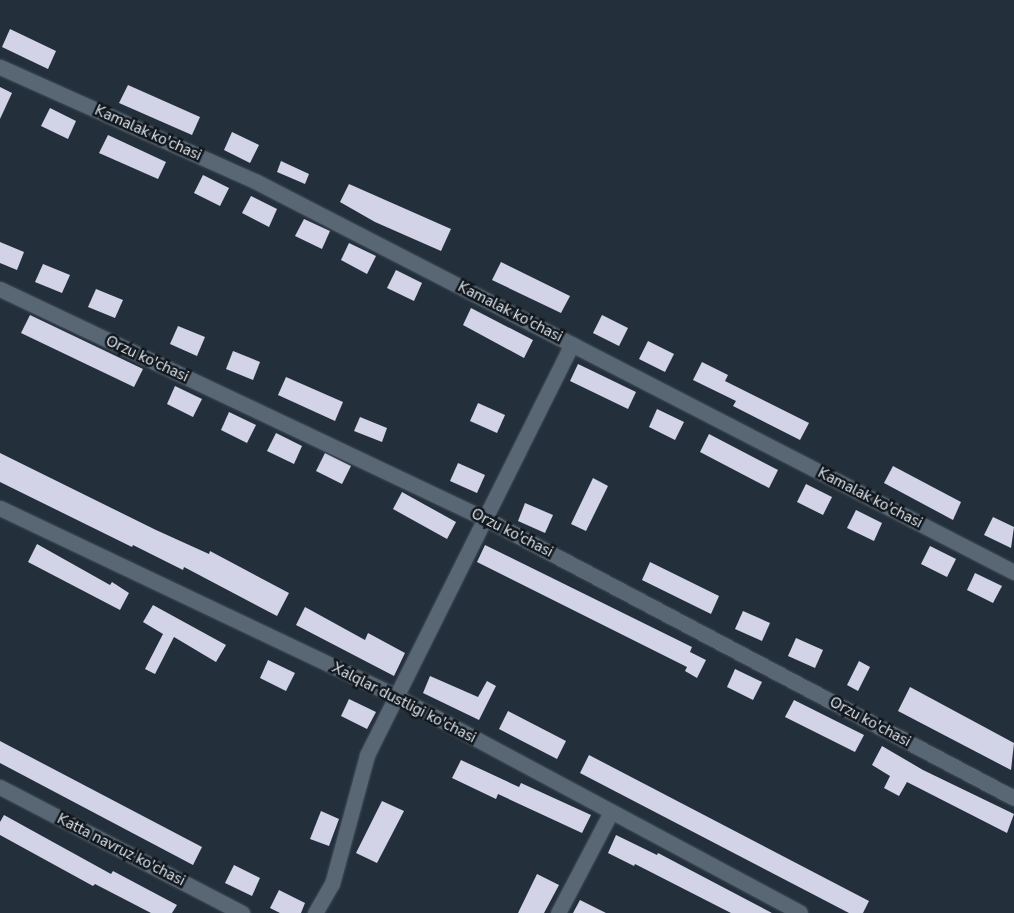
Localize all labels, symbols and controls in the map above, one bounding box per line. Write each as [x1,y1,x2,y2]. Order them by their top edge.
street label: Kamalak ko'chasi [92,101,204,165]
street label: Kamalak ko'chasi [455,278,565,346]
street label: Orzu ko'chasi [103,332,191,386]
street label: Kamalak ko'chasi [815,464,925,532]
street label: Orzu ko'chasi [468,505,556,561]
street label: Xalqlar dustligi ko'chasi [329,659,479,747]
street label: Orzu ko'chasi [826,693,914,751]
street label: Katta navruz ko'chasi [54,810,188,890]

